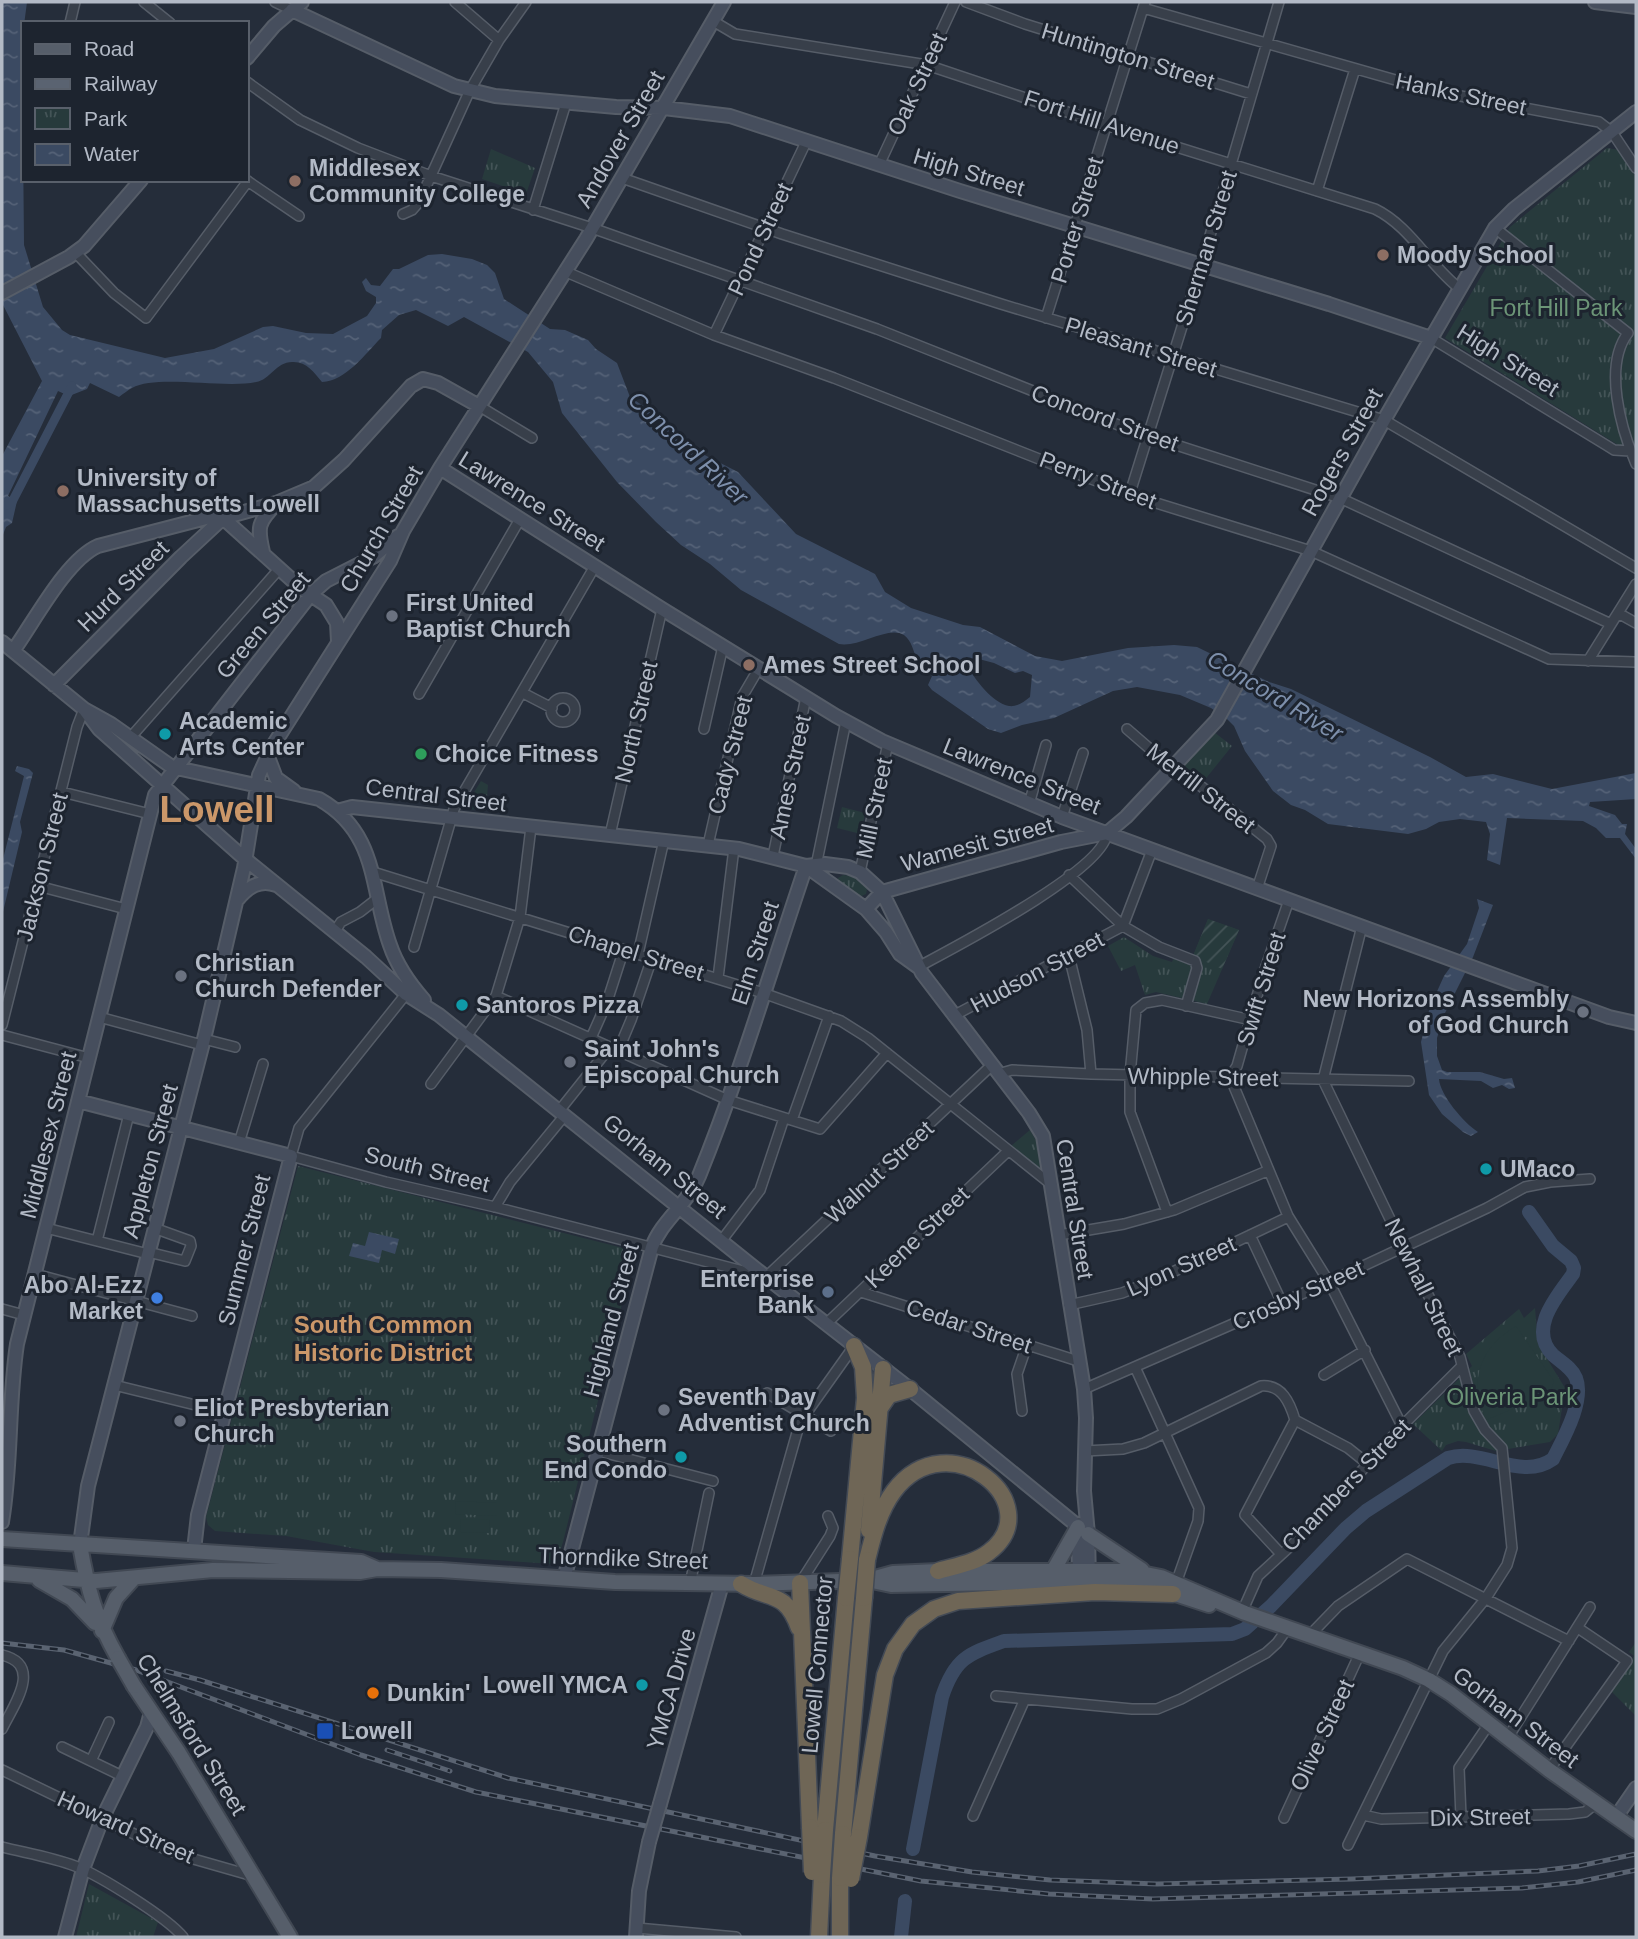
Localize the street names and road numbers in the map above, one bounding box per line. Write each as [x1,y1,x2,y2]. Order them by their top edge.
street label: Huntington Street [1039,17,1218,95]
street label: Oak Street [882,28,952,139]
street label: Andover Street [570,66,670,212]
street label: Hanks Street [1393,67,1529,121]
street label: Fort Hill Avenue [1021,85,1183,159]
street label: High Street [910,143,1028,201]
street label: Porter Street [1046,153,1109,286]
street label: Sherman Street [1170,167,1242,329]
street label: Pond Street [723,178,798,300]
street label: Pleasant Street [1062,312,1221,383]
street label: High Street [1452,318,1564,402]
street label: Concord Street [1028,379,1183,457]
street label: Rogers Street [1296,383,1388,520]
street label: Lawrence Street [454,446,610,557]
street label: Perry Street [1036,446,1160,514]
street label: Church Street [334,461,428,597]
street label: Hurd Street [72,535,174,637]
street label: Green Street [211,566,316,684]
street label: North Street [609,658,663,785]
street label: Cady Street [703,692,757,817]
street label: Ames Street [764,712,816,842]
street label: Lawrence Street [939,733,1105,820]
street label: Merrill Street [1142,738,1261,839]
street label: Mill Street [851,755,897,861]
street label: Central Street [364,773,509,817]
street label: Jackson Street [11,789,73,944]
street label: Wamesit Street [898,811,1056,877]
street label: Elm Street [726,897,784,1008]
street label: Chapel Street [565,920,708,986]
street label: Hudson Street [966,926,1109,1018]
street label: Swift Street [1231,928,1291,1049]
street label: Middlesex Street [15,1048,81,1221]
street label: Whipple Street [1127,1063,1279,1091]
street label: Appleton Street [117,1080,183,1241]
street label: Gorham Street [598,1108,732,1224]
street label: Walnut Street [819,1115,939,1229]
street label: Central Street [1051,1137,1099,1282]
street label: South Street [362,1141,493,1197]
street label: Summer Street [213,1171,275,1328]
street label: Keene Street [860,1181,975,1293]
street label: Newhall Street [1380,1214,1469,1360]
street label: Lyon Street [1122,1230,1240,1302]
street label: Highland Street [578,1239,644,1400]
street label: Crosby Street [1228,1254,1368,1335]
street label: Cedar Street [903,1293,1036,1359]
street label: Chambers Street [1276,1413,1416,1557]
street label: Thorndike Street [538,1542,709,1574]
street label: Lowell Connector [796,1575,838,1755]
street label: YMCA Drive [641,1625,701,1753]
street label: Chelmsford Street [132,1649,252,1820]
street label: Gorham Street [1448,1661,1585,1773]
street label: Olive Street [1285,1675,1359,1795]
street label: Howard Street [54,1785,199,1869]
street label: Dix Street [1429,1803,1531,1831]

